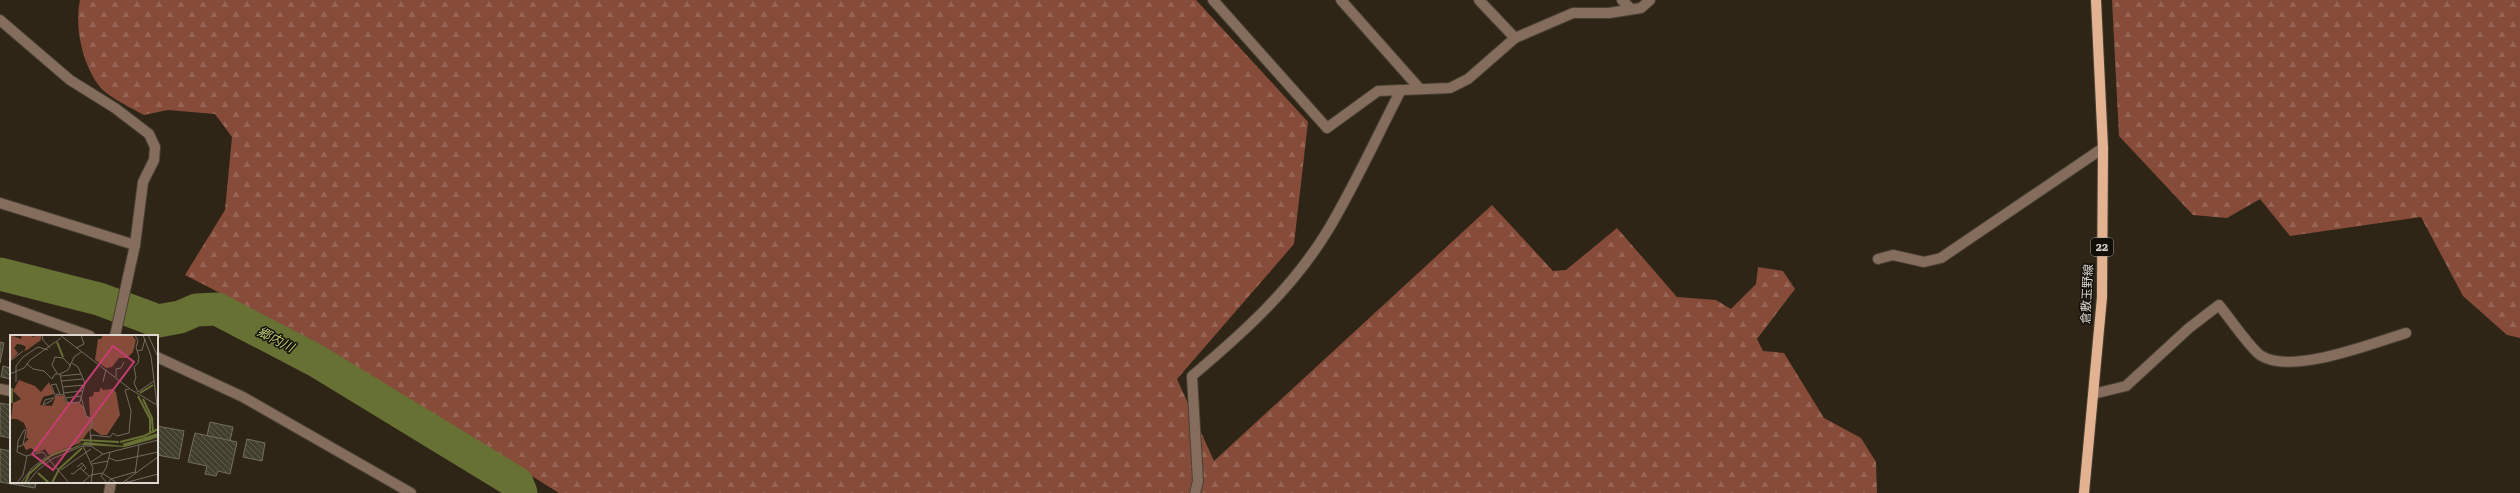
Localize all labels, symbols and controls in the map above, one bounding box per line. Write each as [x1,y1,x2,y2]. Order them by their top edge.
road number: 22 [2091,238,2113,256]
street label: 倉敷玉野線 [2078,264,2096,324]
water label: 郷内川 [255,324,298,356]
inset map [10,335,158,483]

